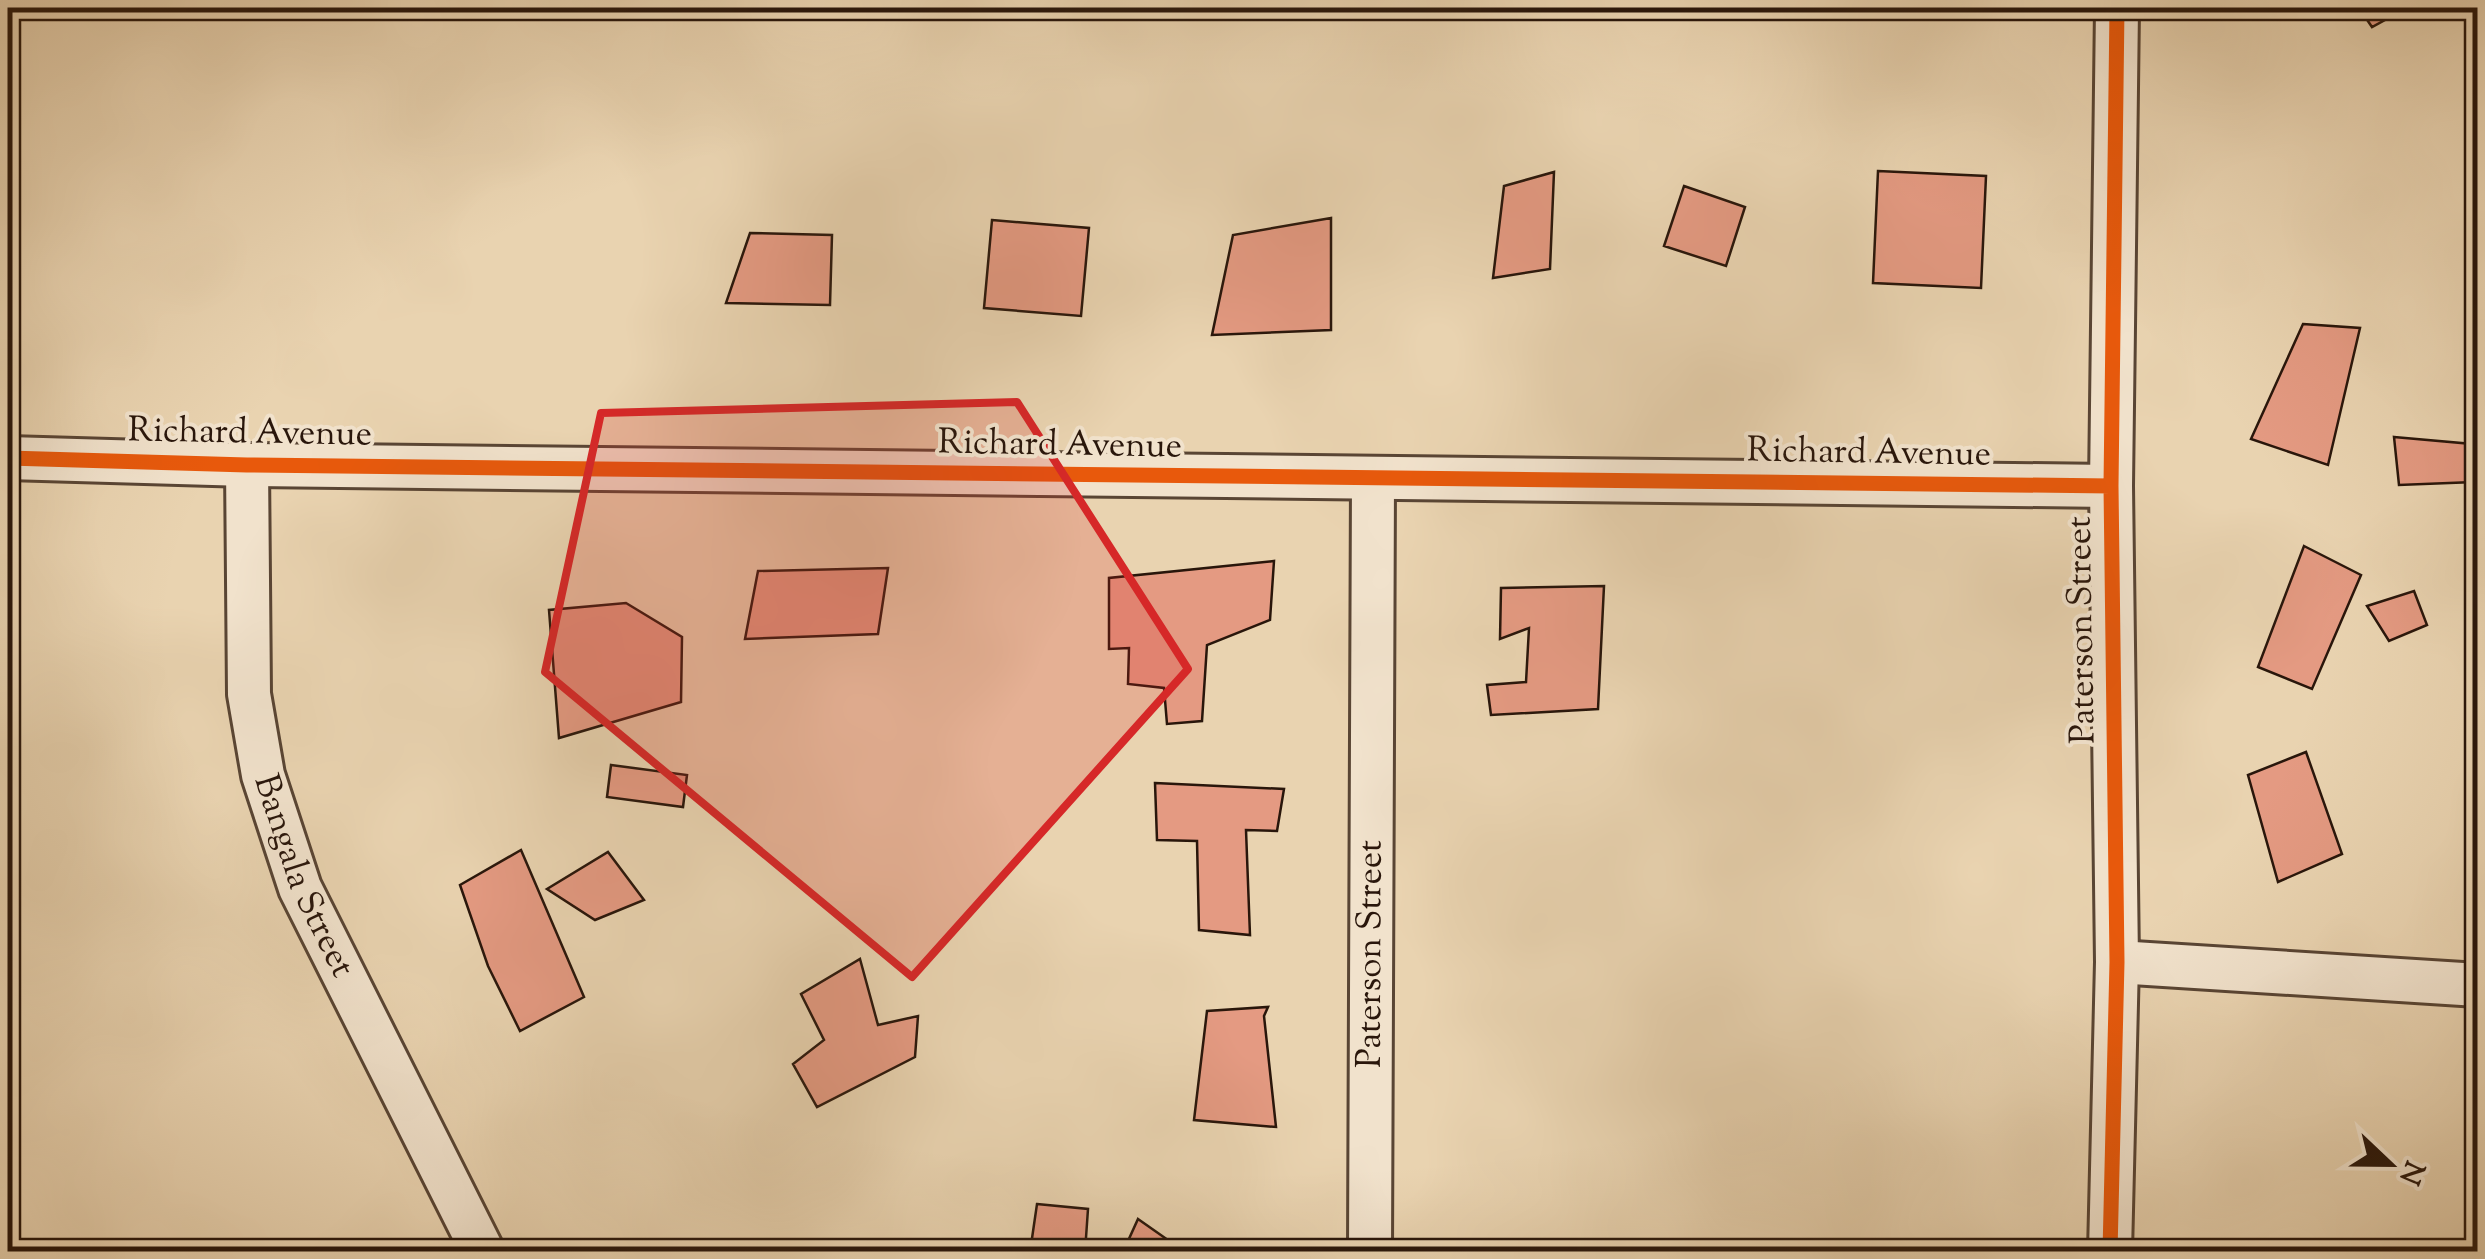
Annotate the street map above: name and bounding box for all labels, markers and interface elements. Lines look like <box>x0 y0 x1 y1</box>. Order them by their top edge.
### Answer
street label: Richard Avenue <box>128 406 372 462</box>
street label: Richard Avenue <box>938 418 1182 474</box>
street label: Richard Avenue <box>1747 426 1991 482</box>
street label: Paterson Street <box>2056 516 2110 744</box>
street label: Bangala Street <box>239 768 367 987</box>
street label: Paterson Street <box>1345 840 1397 1068</box>
north arrow <box>2340 1114 2440 1214</box>
text: N <box>2388 1154 2433 1190</box>

